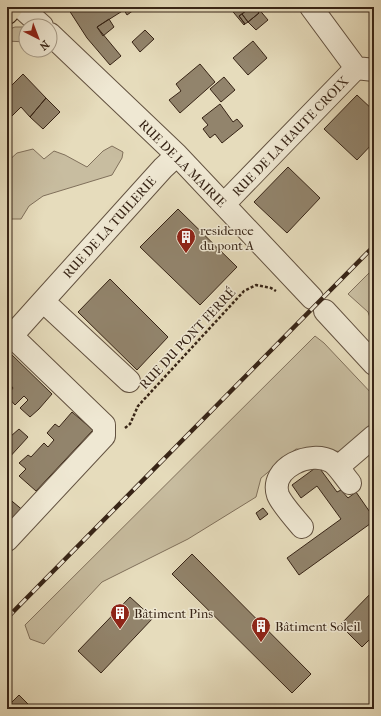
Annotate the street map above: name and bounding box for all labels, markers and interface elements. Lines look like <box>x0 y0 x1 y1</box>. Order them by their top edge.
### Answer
north arrow <box>18 18 58 58</box>
text: N <box>36 37 52 53</box>
street label: RUE DE LA HAUTE CROIX <box>229 73 352 199</box>
street label: RUE DE LA MAIRIE <box>136 117 229 210</box>
street label: RUE DE LA TUILERIE <box>60 173 159 281</box>
place label: residence du pont A <box>200 223 255 253</box>
building icon: residence du pont A <box>175 226 197 254</box>
street label: RUE DU PONT FERRÉ <box>136 284 238 392</box>
building icon: Bâtiment Pins <box>109 602 131 630</box>
place label: Bâtiment Pins <box>134 606 213 621</box>
building icon: Bâtiment Soleil <box>250 615 272 643</box>
place label: Bâtiment Soleil <box>275 619 361 634</box>

